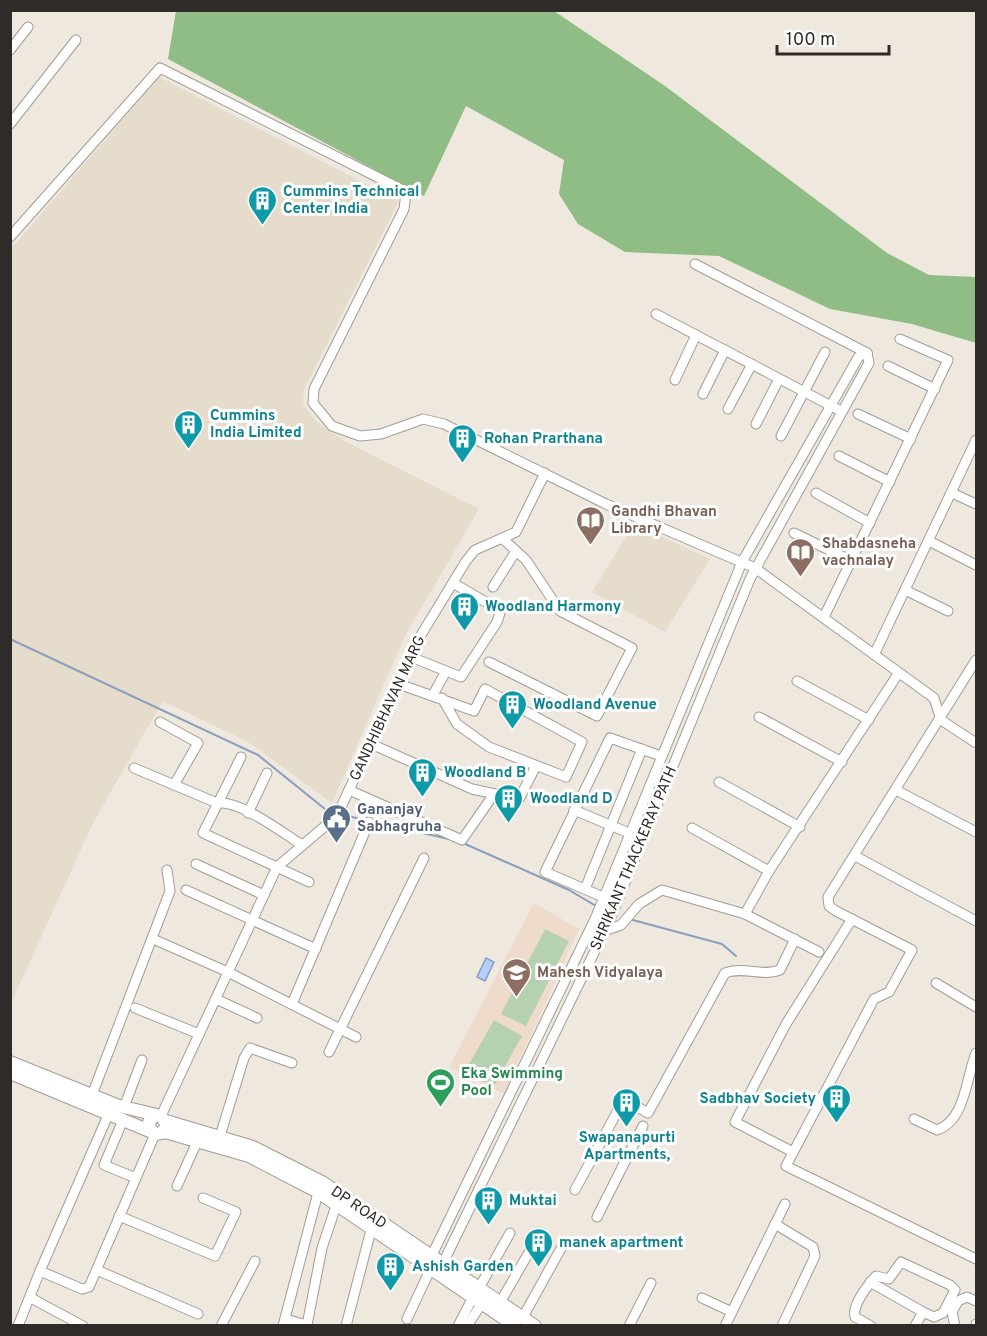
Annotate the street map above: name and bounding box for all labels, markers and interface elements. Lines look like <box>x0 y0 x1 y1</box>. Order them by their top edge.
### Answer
scale bar <box>777 18 890 56</box>
text: 100 m <box>786 29 835 52</box>
place label: Cummins Technical Center India <box>283 183 419 219</box>
building icon: Cummins Technical Center India <box>246 184 278 226</box>
place label: Cummins India Limited <box>210 407 302 443</box>
building icon: Cummins India Limited <box>173 408 205 450</box>
building icon: Rohan Prarthana <box>447 422 479 464</box>
place label: Rohan Prarthana <box>484 430 603 449</box>
place label: Gandhi Bhavan Library <box>611 503 717 539</box>
library icon: Gandhi Bhavan Library <box>574 504 606 546</box>
place label: Shabdasneha vachnalay <box>822 535 916 571</box>
library icon: Shabdasneha vachnalay <box>785 536 817 578</box>
building icon: Woodland Harmony <box>448 590 480 632</box>
place label: Woodland Harmony <box>485 598 622 617</box>
street label: GANDHIBHAVAN MARG <box>346 633 430 784</box>
building icon: Woodland Avenue <box>496 688 528 730</box>
place label: Woodland Avenue <box>533 696 657 715</box>
building icon: Woodland B <box>407 756 439 798</box>
place label: Woodland B <box>444 764 526 783</box>
street label: SHRIKANT THACKERAY PATH <box>587 764 682 954</box>
building icon: Woodland D <box>493 782 525 824</box>
place label: Woodland D <box>530 790 613 809</box>
place label: Gananjay Sabhagruha <box>357 801 442 837</box>
public building icon: Gananjay Sabhagruha <box>320 802 352 844</box>
school or university icon: Mahesh Vidyalaya <box>500 956 532 998</box>
place label: Mahesh Vidyalaya <box>537 964 663 983</box>
place label: Eka Swimming Pool <box>461 1065 563 1101</box>
sports icon: Eka Swimming Pool <box>424 1066 456 1108</box>
building icon: Sadbhav Society <box>821 1082 853 1124</box>
building icon: Swapanapurti Apartments, <box>611 1086 643 1128</box>
place label: Sadbhav Society <box>700 1090 816 1109</box>
place label: Swapanapurti Apartments, <box>579 1129 675 1165</box>
street label: DP ROAD <box>327 1183 390 1234</box>
building icon: Muktai <box>472 1184 504 1226</box>
place label: Muktai <box>509 1192 557 1211</box>
building icon: manek apartment <box>522 1226 554 1268</box>
place label: manek apartment <box>559 1234 684 1253</box>
building icon: Ashish Garden <box>375 1250 407 1292</box>
place label: Ashish Garden <box>412 1258 514 1277</box>

